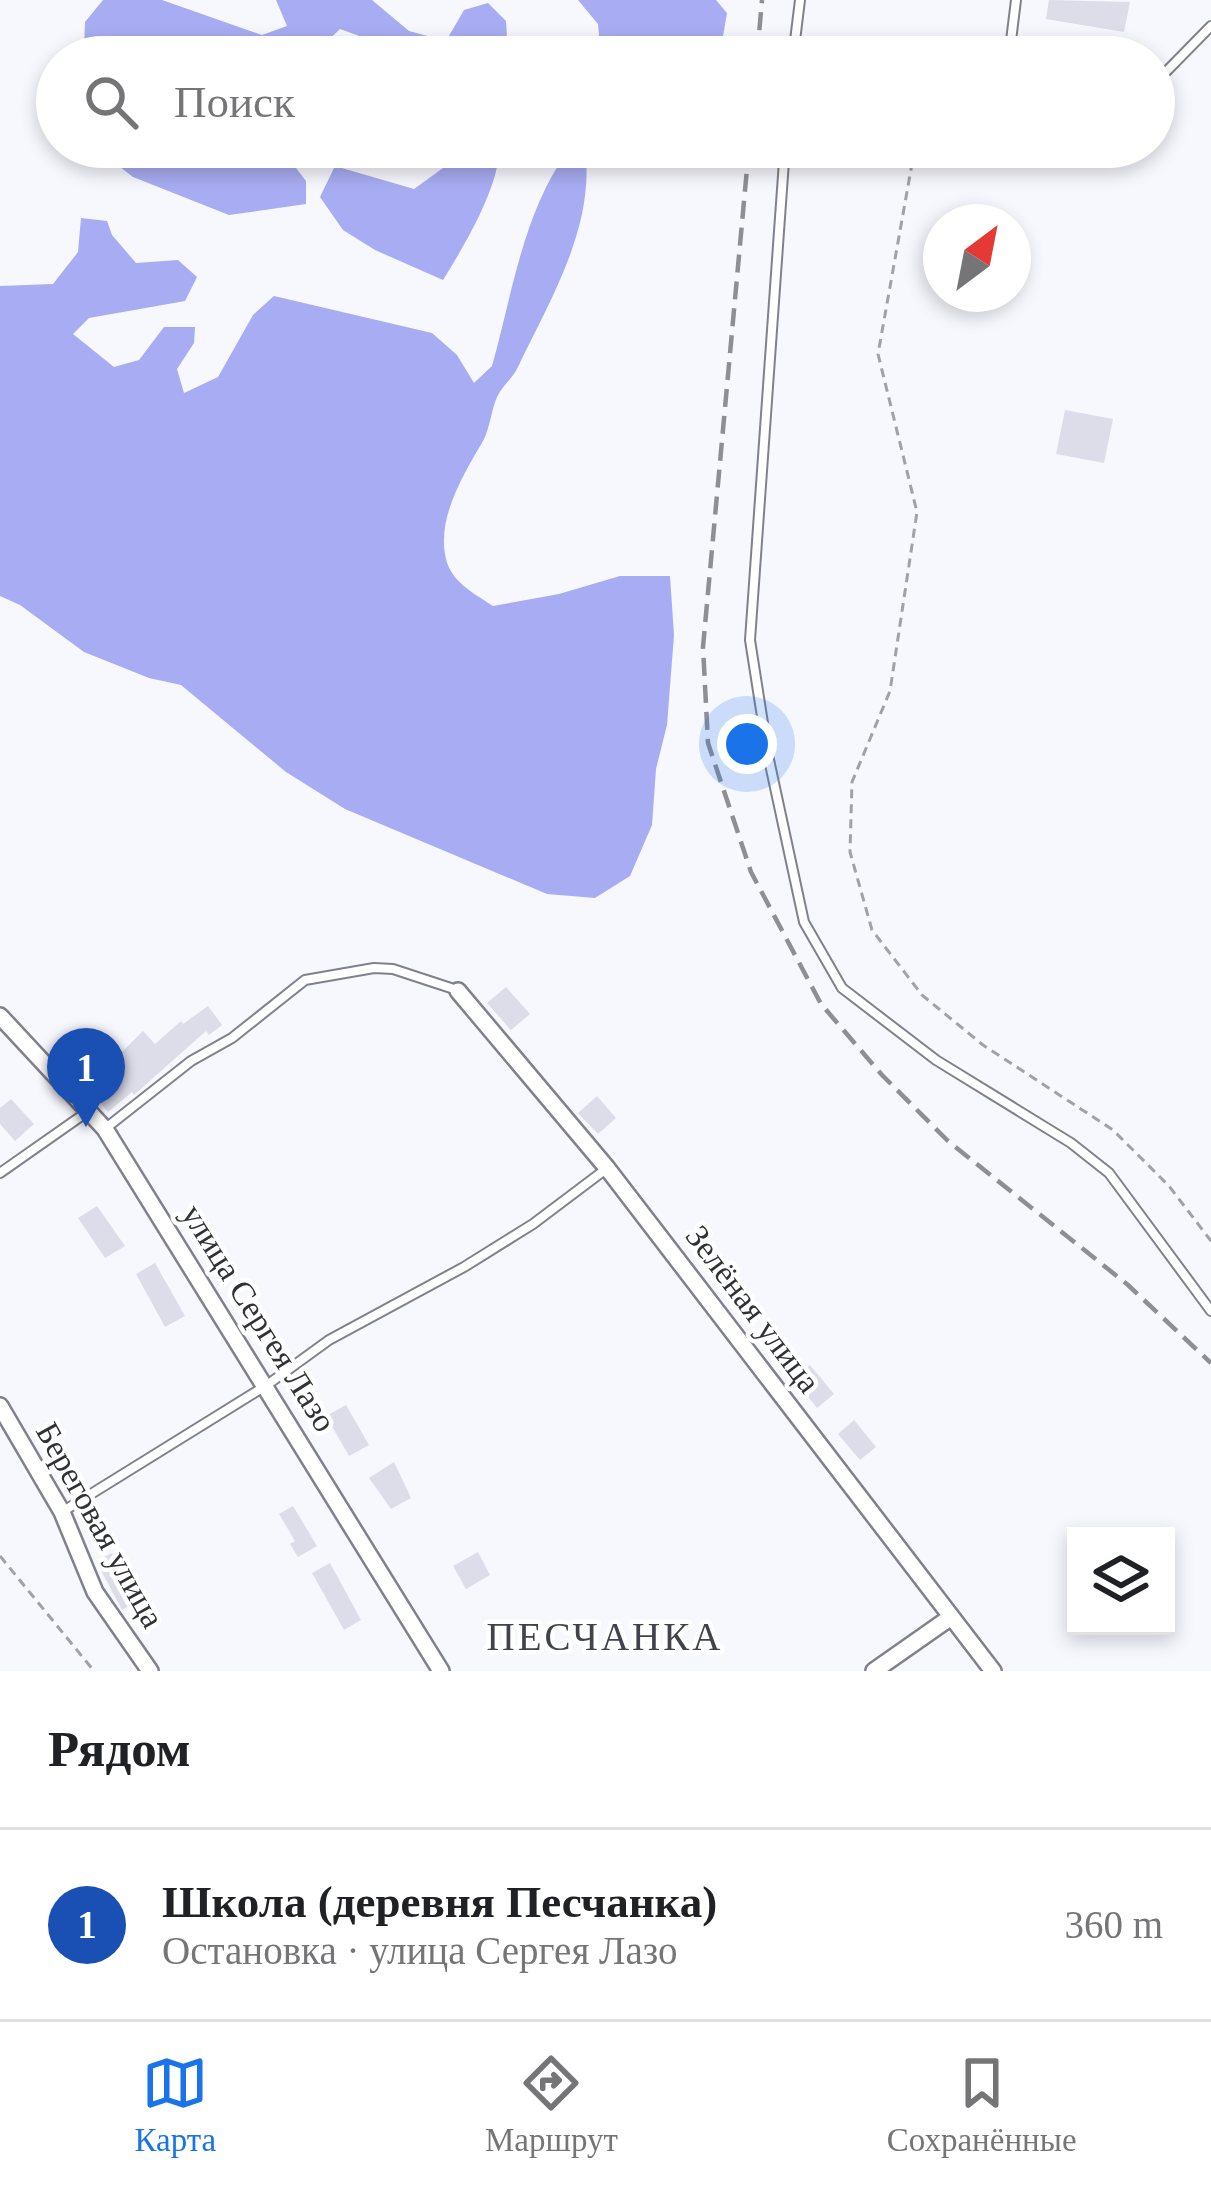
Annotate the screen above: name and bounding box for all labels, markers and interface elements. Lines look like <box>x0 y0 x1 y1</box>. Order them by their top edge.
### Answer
search box <box>36 36 1175 168</box>
icon: search <box>78 69 144 135</box>
text: Поиск <box>174 77 295 127</box>
north arrow <box>923 204 1031 312</box>
your location <box>717 714 777 774</box>
pin: 1 <box>47 1028 125 1127</box>
street label: улица Сергея Лазо <box>175 1198 343 1438</box>
street label: Зелёная улица <box>679 1218 828 1400</box>
street label: Береговая улица <box>29 1416 171 1634</box>
map controls <box>1067 1527 1175 1635</box>
button: layers <box>1067 1527 1175 1635</box>
district label: ПЕСЧАНКА <box>487 1615 723 1658</box>
text: Рядом <box>48 1721 191 1777</box>
text: Школа (деревня Песчанка) <box>162 1877 717 1927</box>
text: 1 <box>77 1903 97 1946</box>
text: 360 m <box>1064 1903 1163 1946</box>
text: Остановка · улица Сергея Лазо <box>162 1929 678 1972</box>
tab: Карта <box>134 2050 216 2159</box>
tab: Маршрут <box>485 2050 618 2159</box>
tab: Сохранённые <box>887 2050 1077 2159</box>

